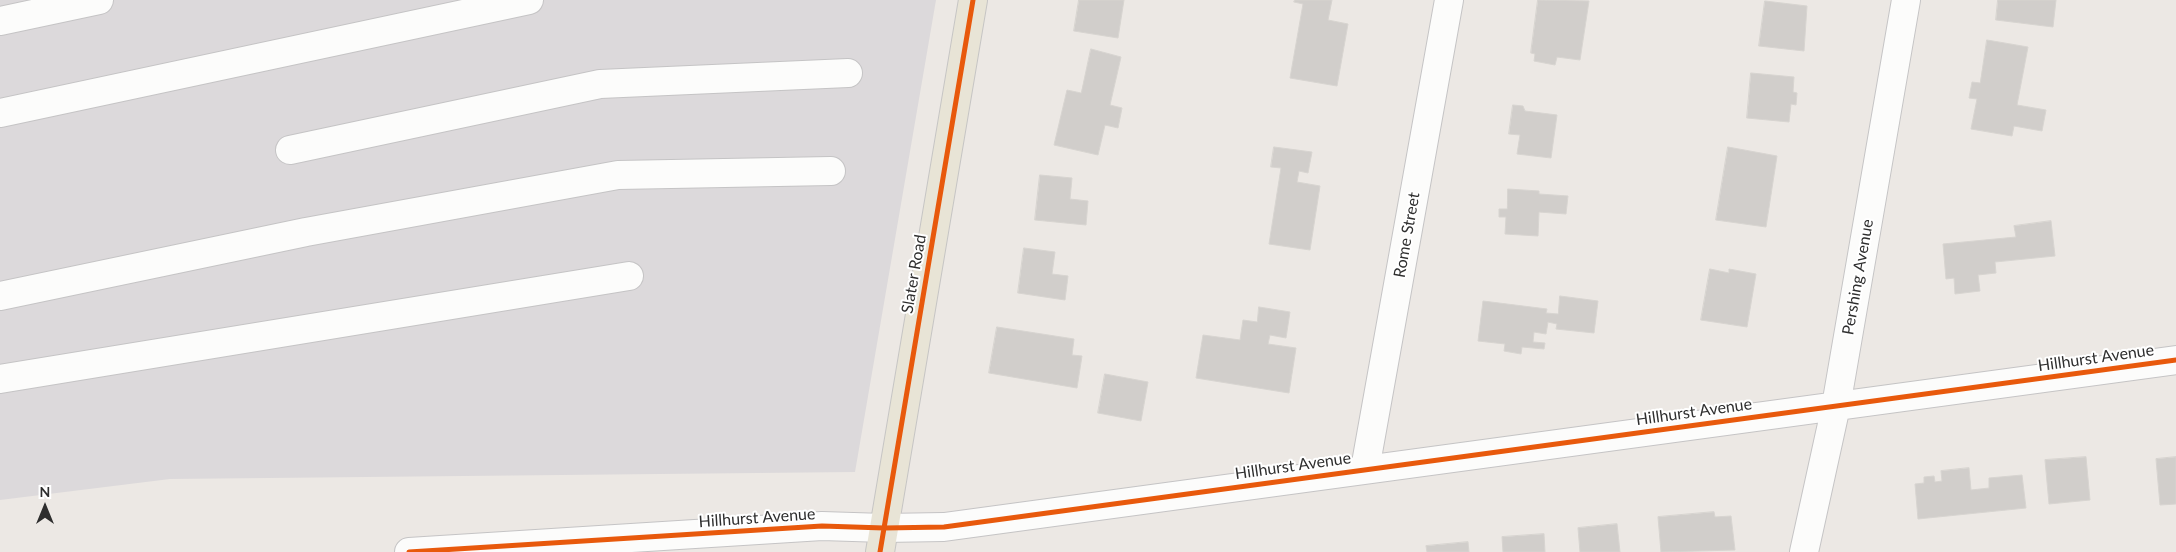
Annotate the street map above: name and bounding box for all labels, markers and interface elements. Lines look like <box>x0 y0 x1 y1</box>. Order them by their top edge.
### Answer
street label: Rome Street <box>1390 191 1424 279</box>
street label: Pershing Avenue <box>1838 218 1878 336</box>
street label: Slater Road <box>898 233 930 315</box>
street label: Hillhurst Avenue <box>2037 340 2155 376</box>
street label: Hillhurst Avenue <box>1635 394 1753 430</box>
street label: Hillhurst Avenue <box>1234 448 1352 484</box>
north arrow <box>20 482 70 532</box>
text: N <box>40 483 50 500</box>
street label: Hillhurst Avenue <box>698 504 816 532</box>

